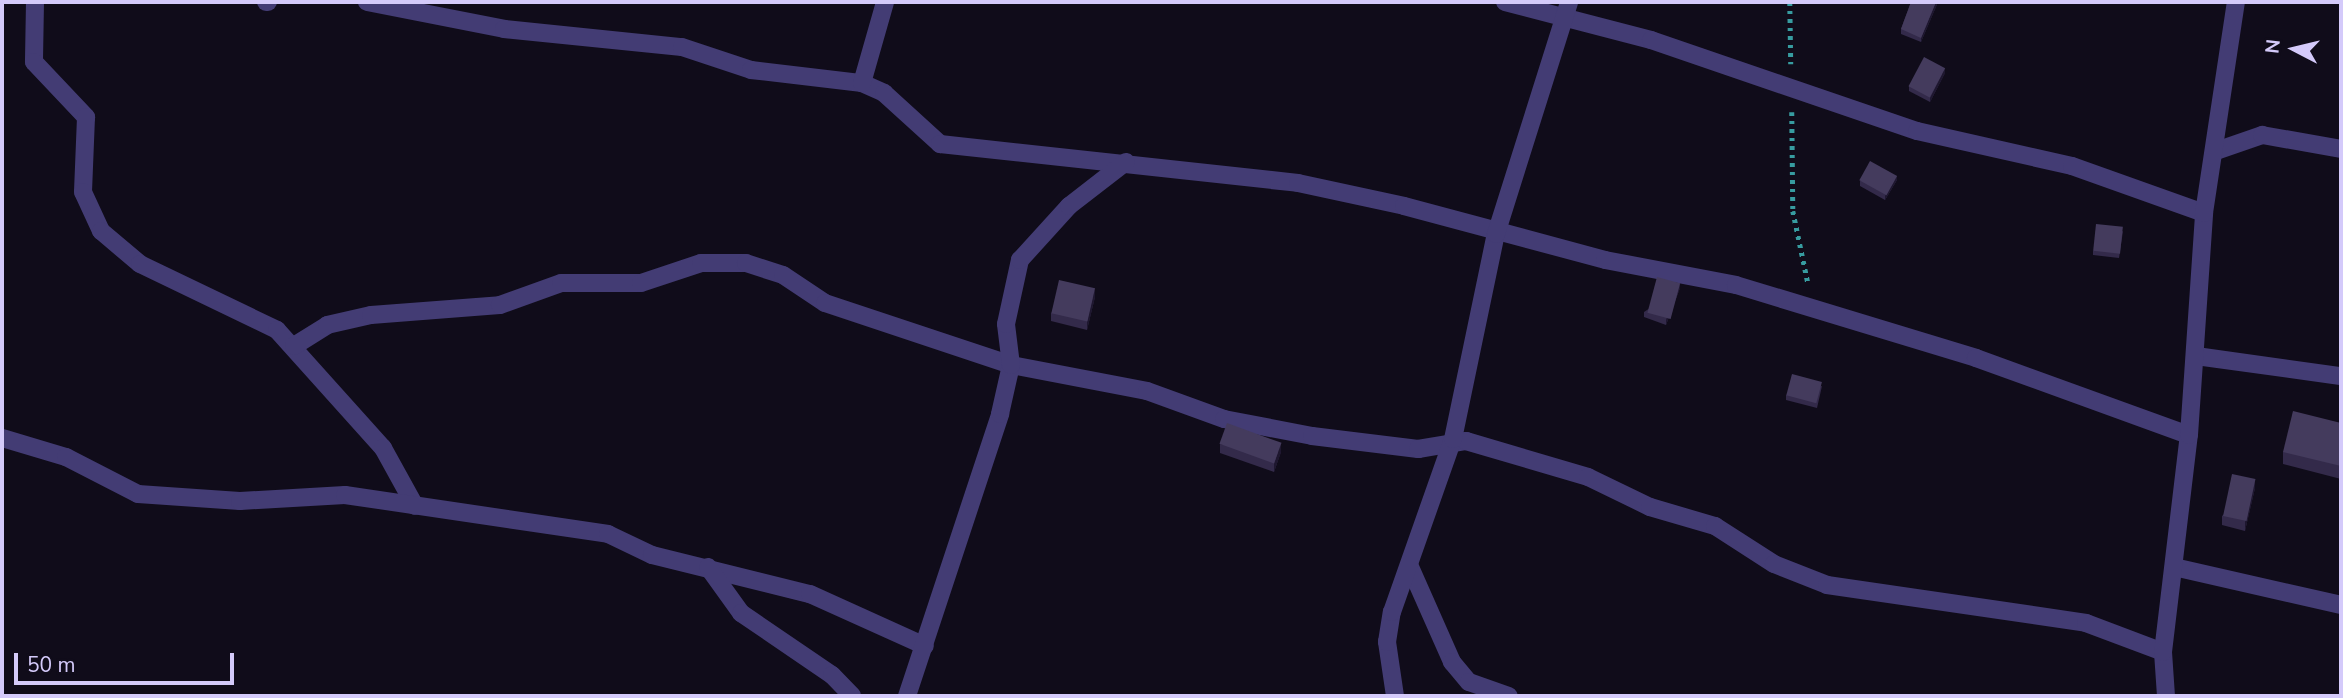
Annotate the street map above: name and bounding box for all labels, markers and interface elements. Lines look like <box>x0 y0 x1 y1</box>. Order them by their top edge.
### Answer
north arrow <box>2259 14 2329 84</box>
text: N <box>2259 38 2287 55</box>
scale bar <box>18 638 238 682</box>
text: 50 m <box>27 651 76 679</box>

